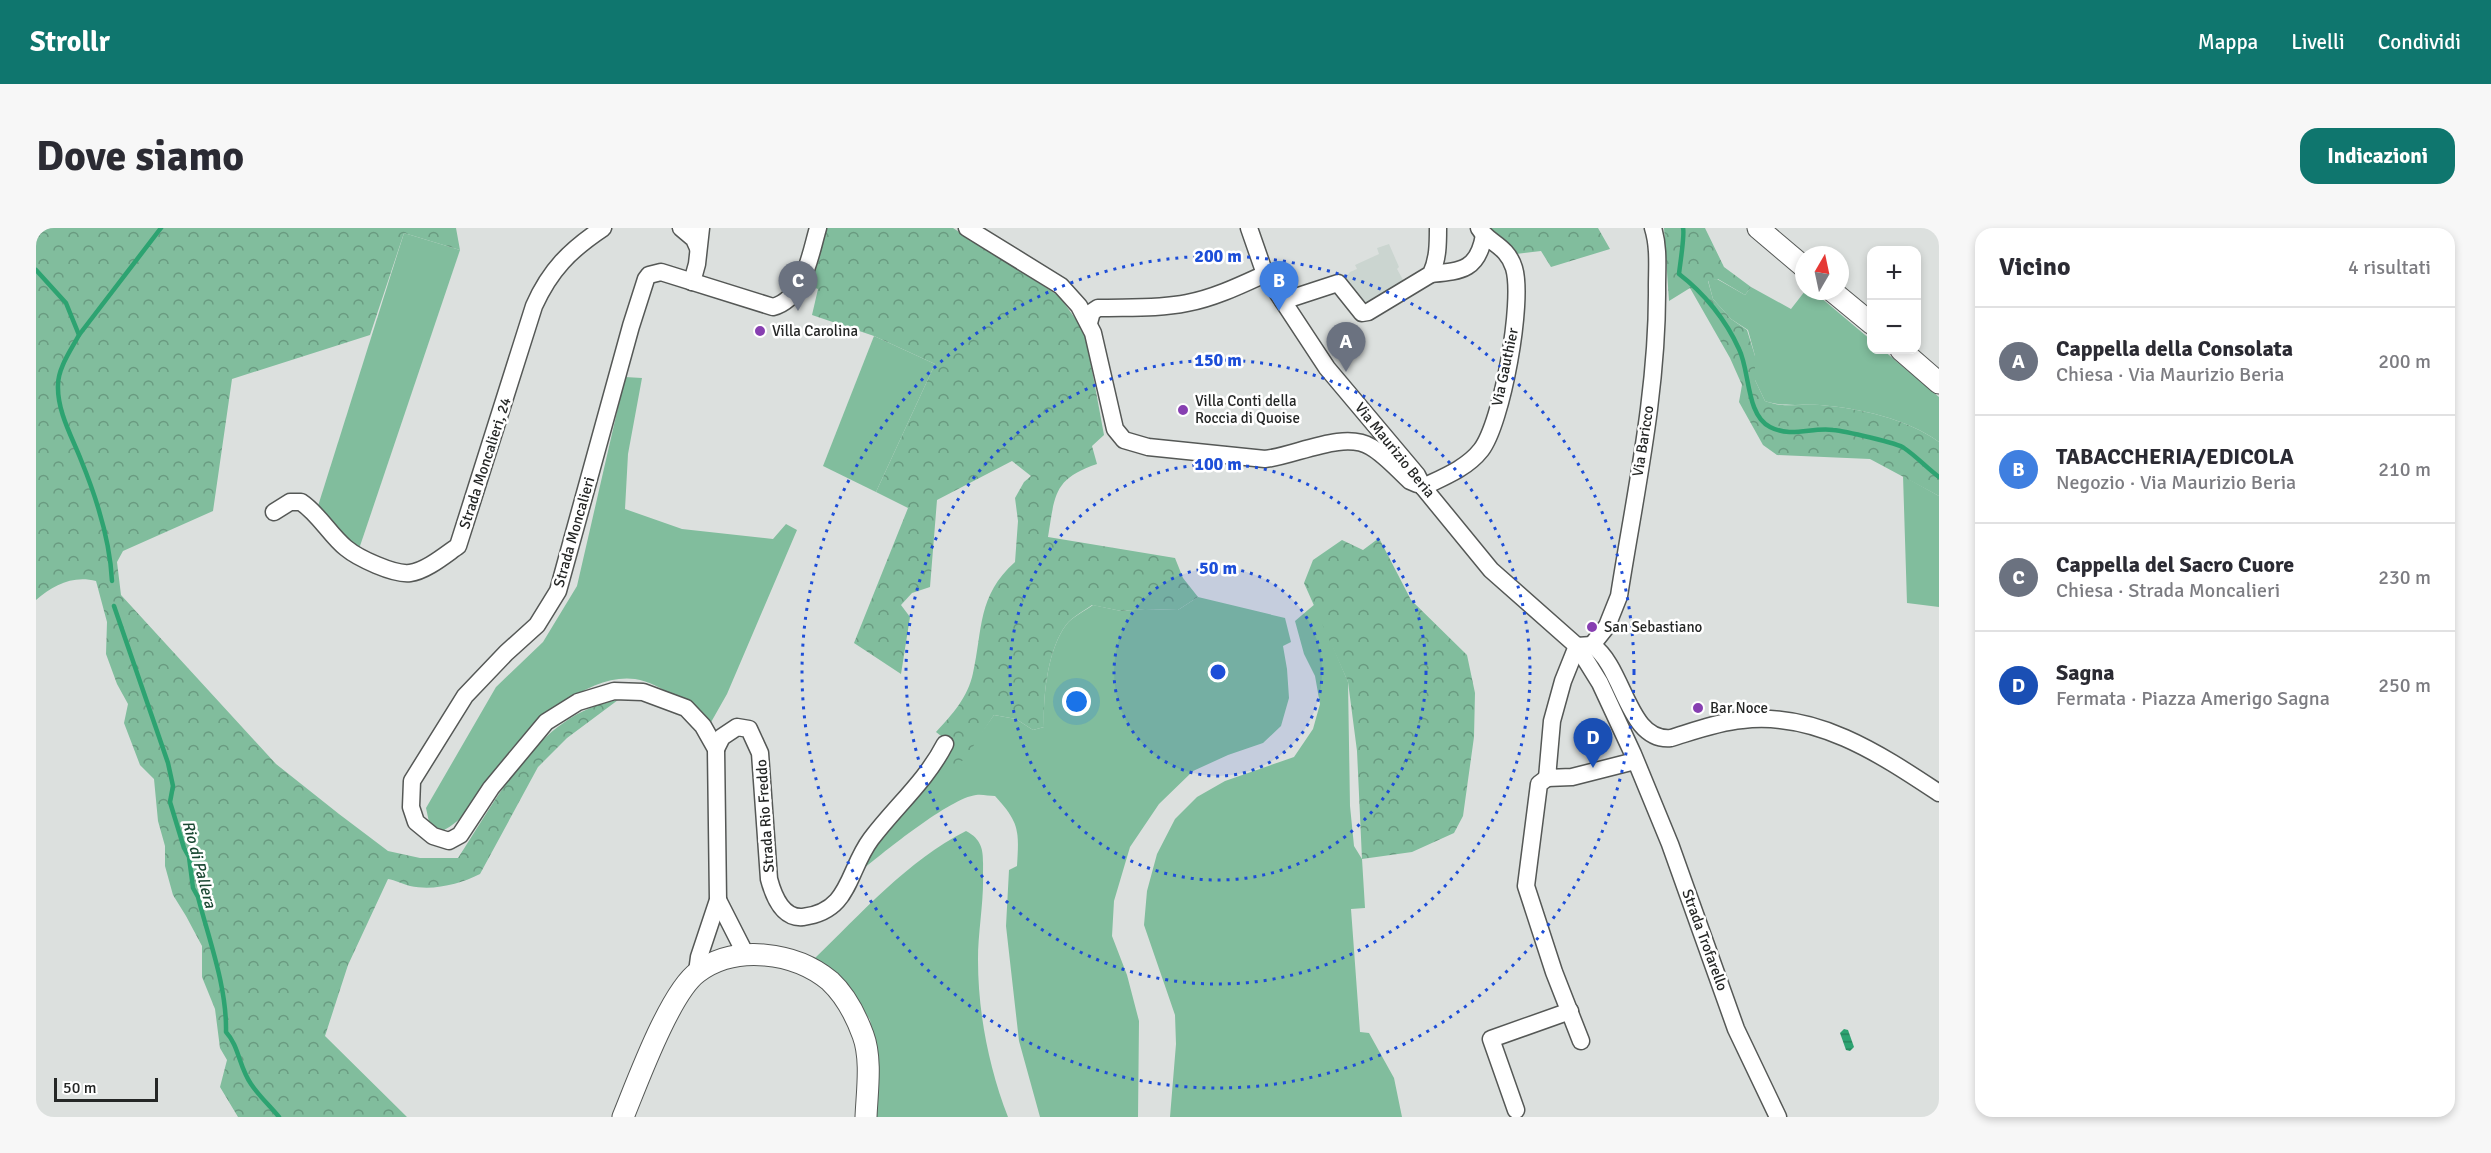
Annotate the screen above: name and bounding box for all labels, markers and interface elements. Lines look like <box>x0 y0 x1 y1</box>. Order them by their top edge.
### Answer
text: Strollr <box>30 25 110 59</box>
text: Mappa <box>2198 29 2258 55</box>
text: Livelli <box>2291 29 2345 55</box>
text: Condividi <box>2378 29 2461 55</box>
button: Indicazioni <box>2300 128 2455 184</box>
text: Dove siamo <box>36 131 244 182</box>
text: 200 m <box>1194 245 1242 267</box>
north arrow <box>1795 246 1849 300</box>
map controls <box>1867 246 1921 354</box>
button: + <box>1867 246 1921 300</box>
text: Vicino <box>1999 251 2071 283</box>
text: 4 risultati <box>2348 255 2431 280</box>
pin: C <box>778 262 818 311</box>
pin: B <box>1260 262 1298 311</box>
button: − <box>1867 300 1921 354</box>
place label: Villa Carolina <box>772 322 858 340</box>
pin: A <box>1326 322 1366 372</box>
marker: Villa Carolina <box>753 324 767 338</box>
street label: Via Gauthier <box>1488 326 1522 408</box>
text: Cappella della Consolata <box>2056 335 2293 362</box>
text: 150 m <box>1194 349 1242 371</box>
text: A <box>2012 349 2025 374</box>
text: 200 m <box>2378 349 2431 374</box>
text: Chiesa · Via Maurizio Beria <box>2056 362 2285 387</box>
place label: Villa Conti della Roccia di Quoise <box>1195 392 1300 427</box>
street label: Strada Moncalieri, 24 <box>455 395 515 531</box>
street label: Via Maurizio Beria <box>1351 399 1439 501</box>
marker: Villa Conti della Roccia di Quoise <box>1176 403 1190 417</box>
street label: Via Baricco <box>1628 404 1658 478</box>
text: TABACCHERIA/EDICOLA <box>2056 443 2294 470</box>
text: 100 m <box>1194 453 1242 475</box>
text: B <box>2012 457 2025 482</box>
text: 210 m <box>2378 457 2431 482</box>
text: Negozio · Via Maurizio Beria <box>2056 470 2296 495</box>
street label: Strada Moncalieri <box>550 475 598 589</box>
text: Cappella del Sacro Cuore <box>2056 551 2294 578</box>
text: 50 m <box>1199 557 1237 579</box>
text: C <box>2012 565 2025 590</box>
text: 230 m <box>2378 565 2431 590</box>
text: Chiesa · Strada Moncalieri <box>2056 578 2280 603</box>
place label: San Sebastiano <box>1604 618 1703 636</box>
marker: San Sebastiano <box>1585 620 1599 634</box>
text: Sagna <box>2056 659 2115 686</box>
centre of rings <box>1208 662 1228 682</box>
text: D <box>2012 673 2025 698</box>
text: 250 m <box>2378 673 2431 698</box>
text: Fermata · Piazza Amerigo Sagna <box>2056 686 2330 711</box>
your location <box>1062 687 1091 716</box>
place label: Bar Noce <box>1710 699 1768 717</box>
marker: Bar Noce <box>1691 701 1705 715</box>
pin: D <box>1574 718 1612 768</box>
street label: Strada Rio Freddo <box>752 759 778 873</box>
water label: Rio di Pallera <box>178 818 221 911</box>
street label: Strada Trofarello <box>1678 887 1732 993</box>
scale bar <box>54 1075 158 1102</box>
text: 50 m <box>63 1078 97 1098</box>

